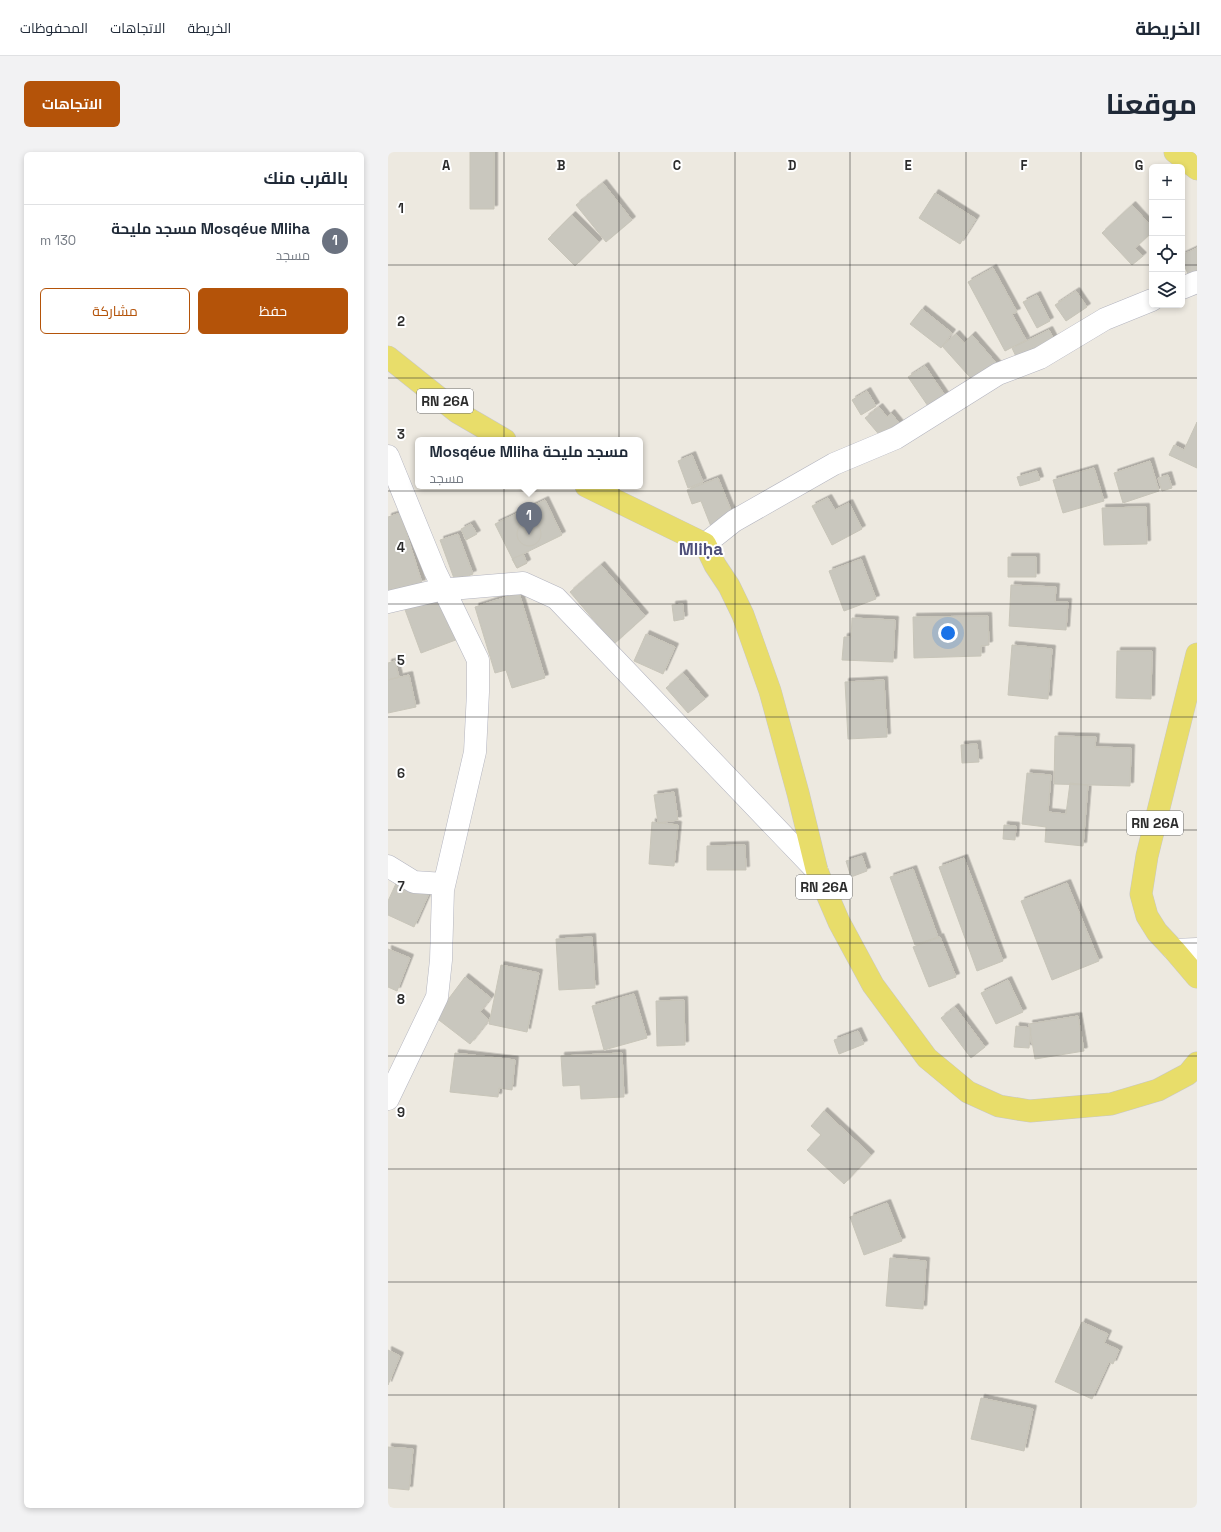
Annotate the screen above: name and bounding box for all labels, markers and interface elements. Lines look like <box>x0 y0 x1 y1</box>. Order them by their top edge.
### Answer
text: الخريطة <box>1135 16 1201 41</box>
text: المحفوظات <box>20 19 88 37</box>
text: الاتجاهات <box>110 19 166 37</box>
text: الخريطة <box>188 19 231 37</box>
button: الاتجاهات <box>24 81 120 127</box>
text: موقعنا <box>1106 86 1197 122</box>
text: A <box>442 157 451 174</box>
text: B <box>557 157 566 174</box>
text: C <box>673 157 681 174</box>
text: D <box>788 157 797 174</box>
text: E <box>904 157 912 174</box>
text: F <box>1021 157 1028 174</box>
text: G <box>1135 157 1143 174</box>
map controls <box>1149 164 1185 308</box>
button: + <box>1149 164 1185 200</box>
text: بالقرب منك <box>263 167 348 189</box>
text: 1 <box>398 200 404 217</box>
button: − <box>1149 200 1185 236</box>
text: Mosqéue Mliha مسجد مليحة <box>111 219 310 238</box>
text: 130 m <box>40 232 76 249</box>
text: 1 <box>332 232 338 249</box>
button: locate <box>1149 236 1185 272</box>
text: مسجد <box>276 247 310 264</box>
button: layers <box>1149 272 1185 308</box>
button: مشاركة <box>40 288 190 334</box>
button: حفظ <box>198 288 348 334</box>
text: 2 <box>397 313 405 330</box>
road number: RN 26A <box>417 389 473 413</box>
text: 3 <box>397 426 405 443</box>
popup <box>415 437 643 489</box>
text: Mosqéue Mliha مسجد مليحة <box>430 442 628 461</box>
text: مسجد <box>430 470 464 487</box>
pin: 1 <box>516 502 542 535</box>
district label: Mliḥa <box>679 538 723 560</box>
text: 4 <box>397 539 405 556</box>
your location <box>938 623 958 643</box>
text: 5 <box>397 652 405 669</box>
text: 6 <box>397 765 405 782</box>
road number: RN 26A <box>1127 811 1183 835</box>
road number: RN 26A <box>796 875 852 899</box>
text: 7 <box>397 878 405 895</box>
text: 8 <box>397 991 405 1008</box>
text: 9 <box>397 1104 405 1121</box>

